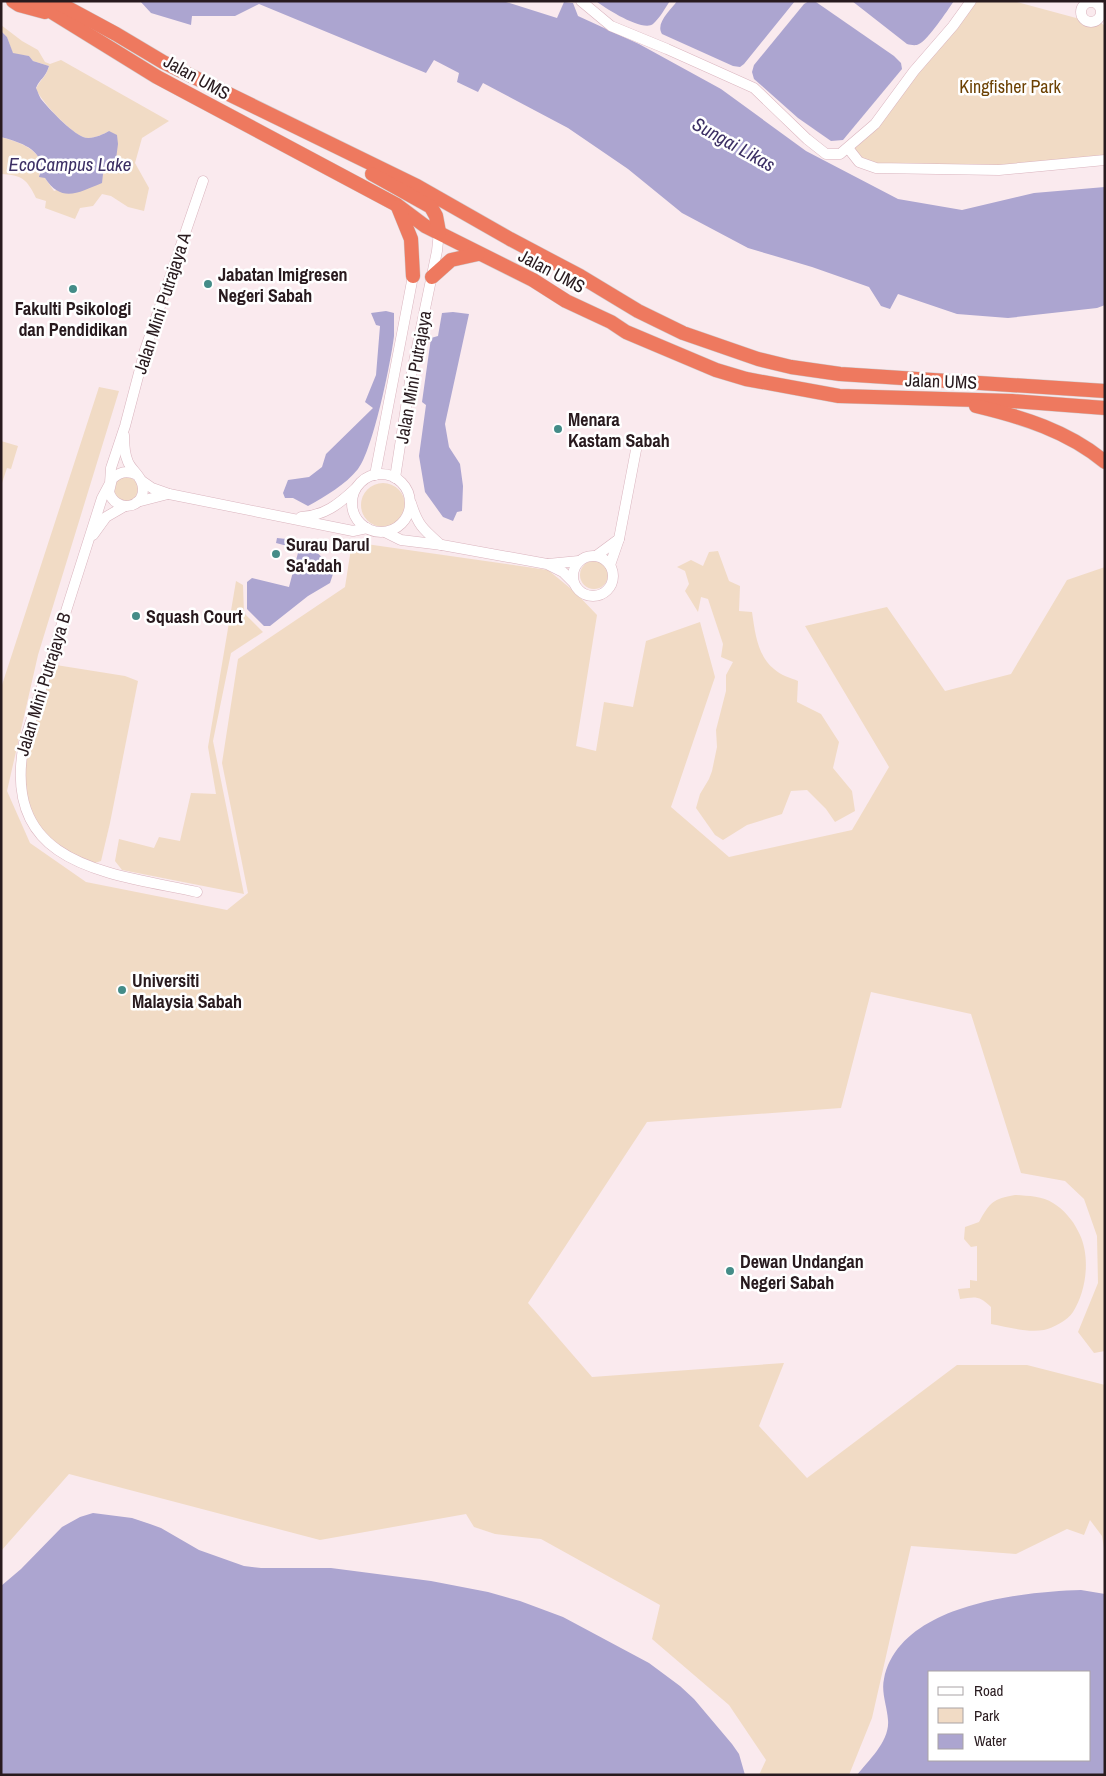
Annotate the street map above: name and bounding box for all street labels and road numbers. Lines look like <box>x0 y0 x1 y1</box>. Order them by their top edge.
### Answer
street label: Jalan UMS <box>159 49 235 106</box>
street label: Jalan Mini Putrajaya A <box>127 229 197 377</box>
street label: Jalan UMS <box>514 243 590 299</box>
street label: Jalan Mini Putrajaya <box>389 309 437 445</box>
street label: Jalan UMS <box>904 367 978 395</box>
street label: Jalan Mini Putrajaya B <box>9 609 77 759</box>

